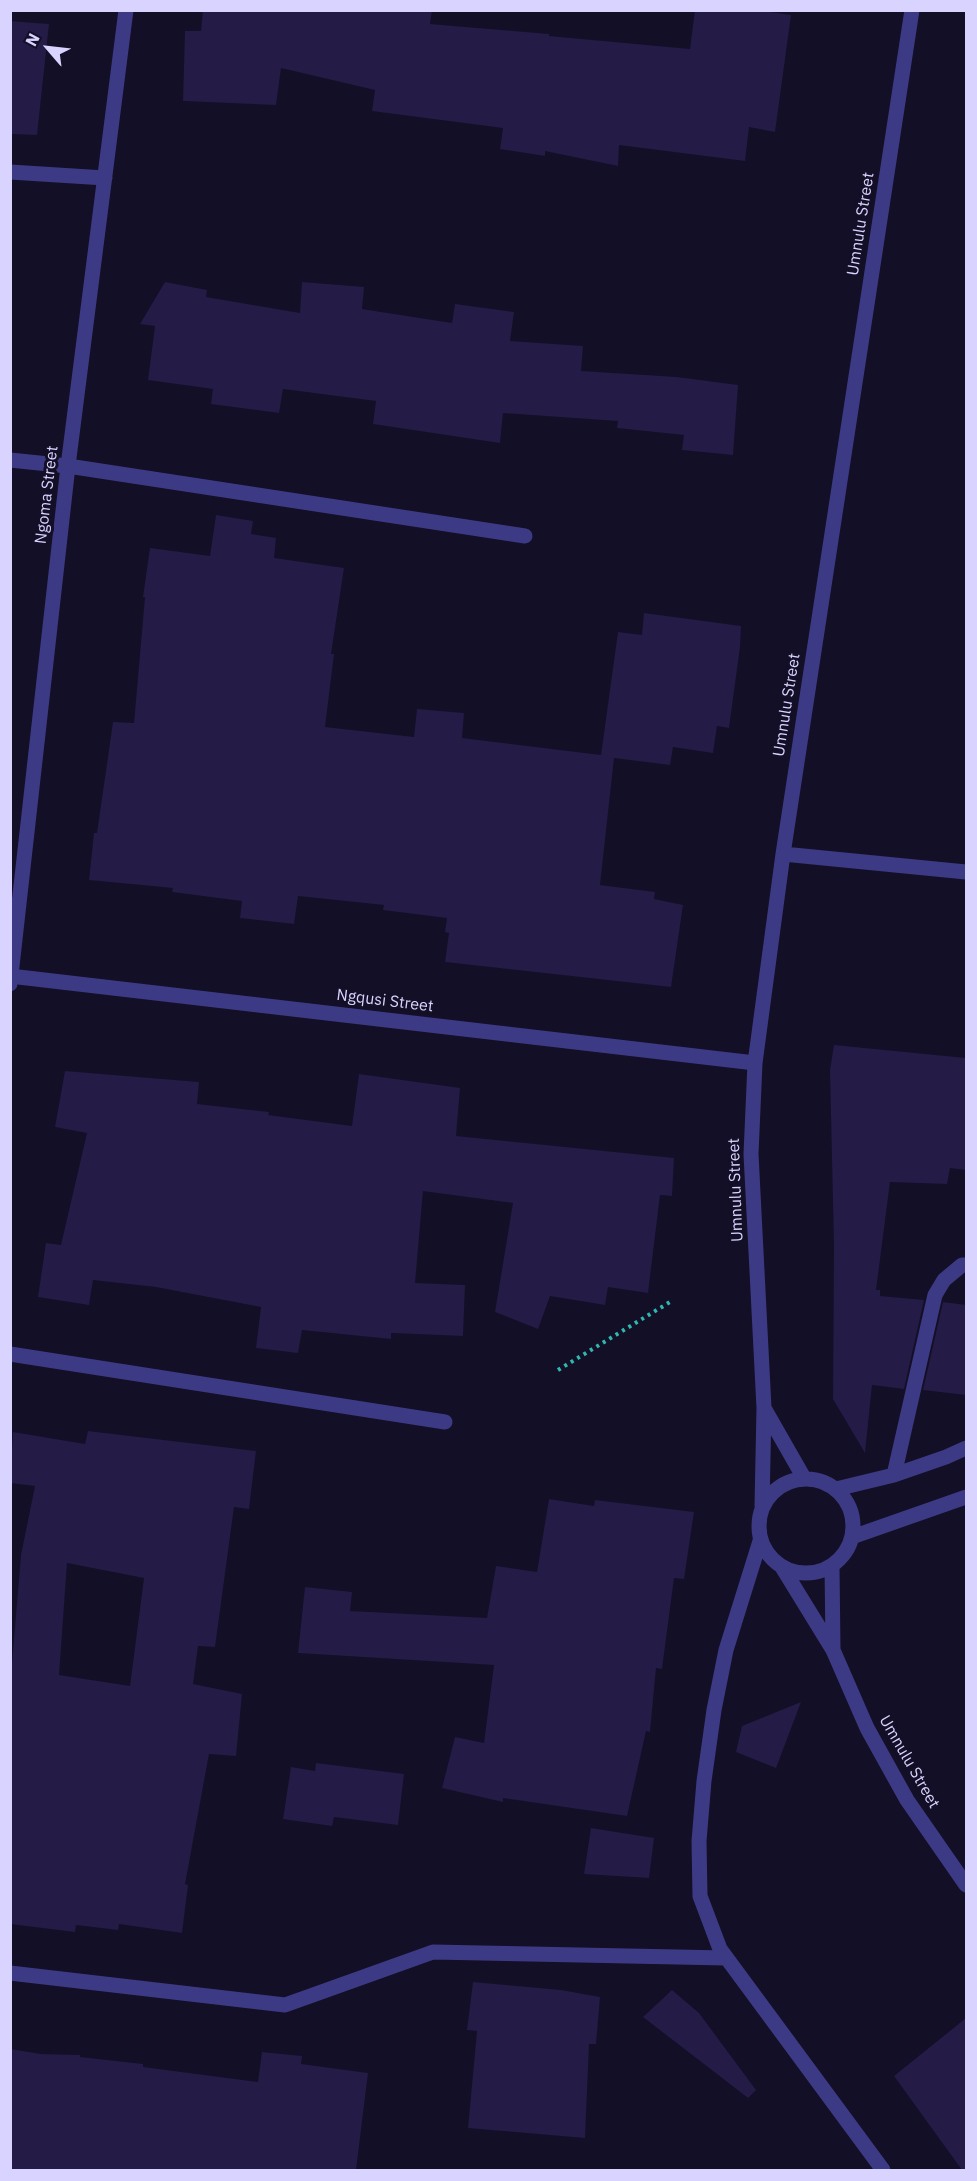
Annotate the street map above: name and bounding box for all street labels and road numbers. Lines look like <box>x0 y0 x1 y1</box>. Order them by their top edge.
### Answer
street label: Umnulu Street <box>843 171 879 277</box>
street label: Ngoma Street <box>31 445 63 545</box>
street label: Umnulu Street <box>769 652 805 758</box>
street label: Ngqusi Street <box>335 986 435 1016</box>
street label: Umnulu Street <box>725 1138 747 1242</box>
street label: Umnulu Street <box>875 1712 943 1812</box>

